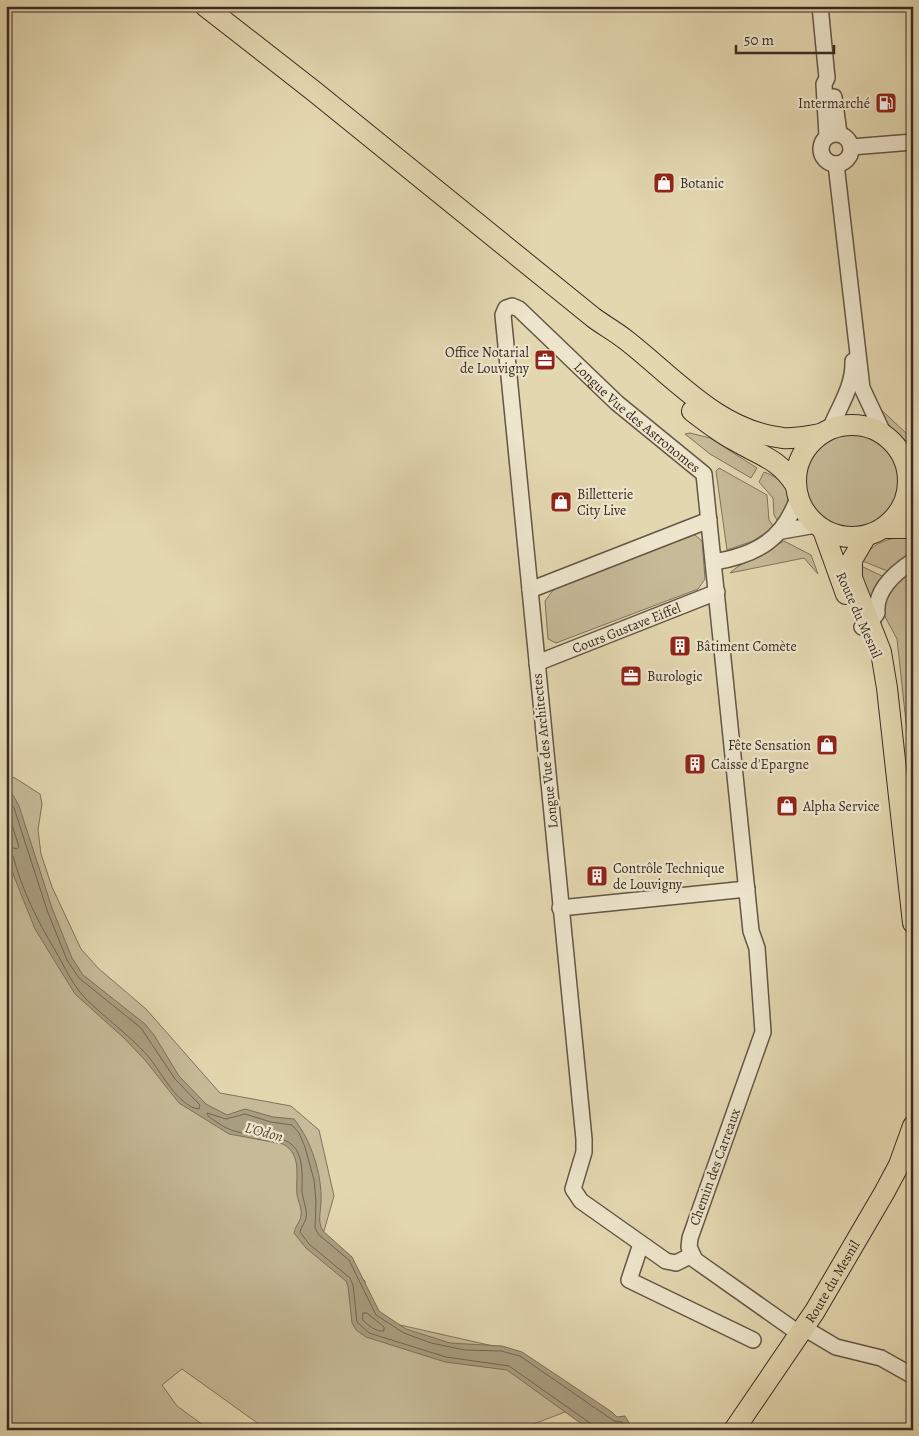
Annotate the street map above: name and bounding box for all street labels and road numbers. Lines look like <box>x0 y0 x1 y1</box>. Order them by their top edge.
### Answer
street label: Longue Vue des Astronomes <box>570 357 704 477</box>
street label: Route du Mesnil <box>831 569 887 662</box>
street label: Cours Gustave Eiffel <box>569 598 684 658</box>
street label: Longue Vue des Architectes <box>527 672 563 830</box>
street label: Chemin des Carreaux <box>685 1105 745 1228</box>
street label: Route du Mesnil <box>800 1236 864 1327</box>

